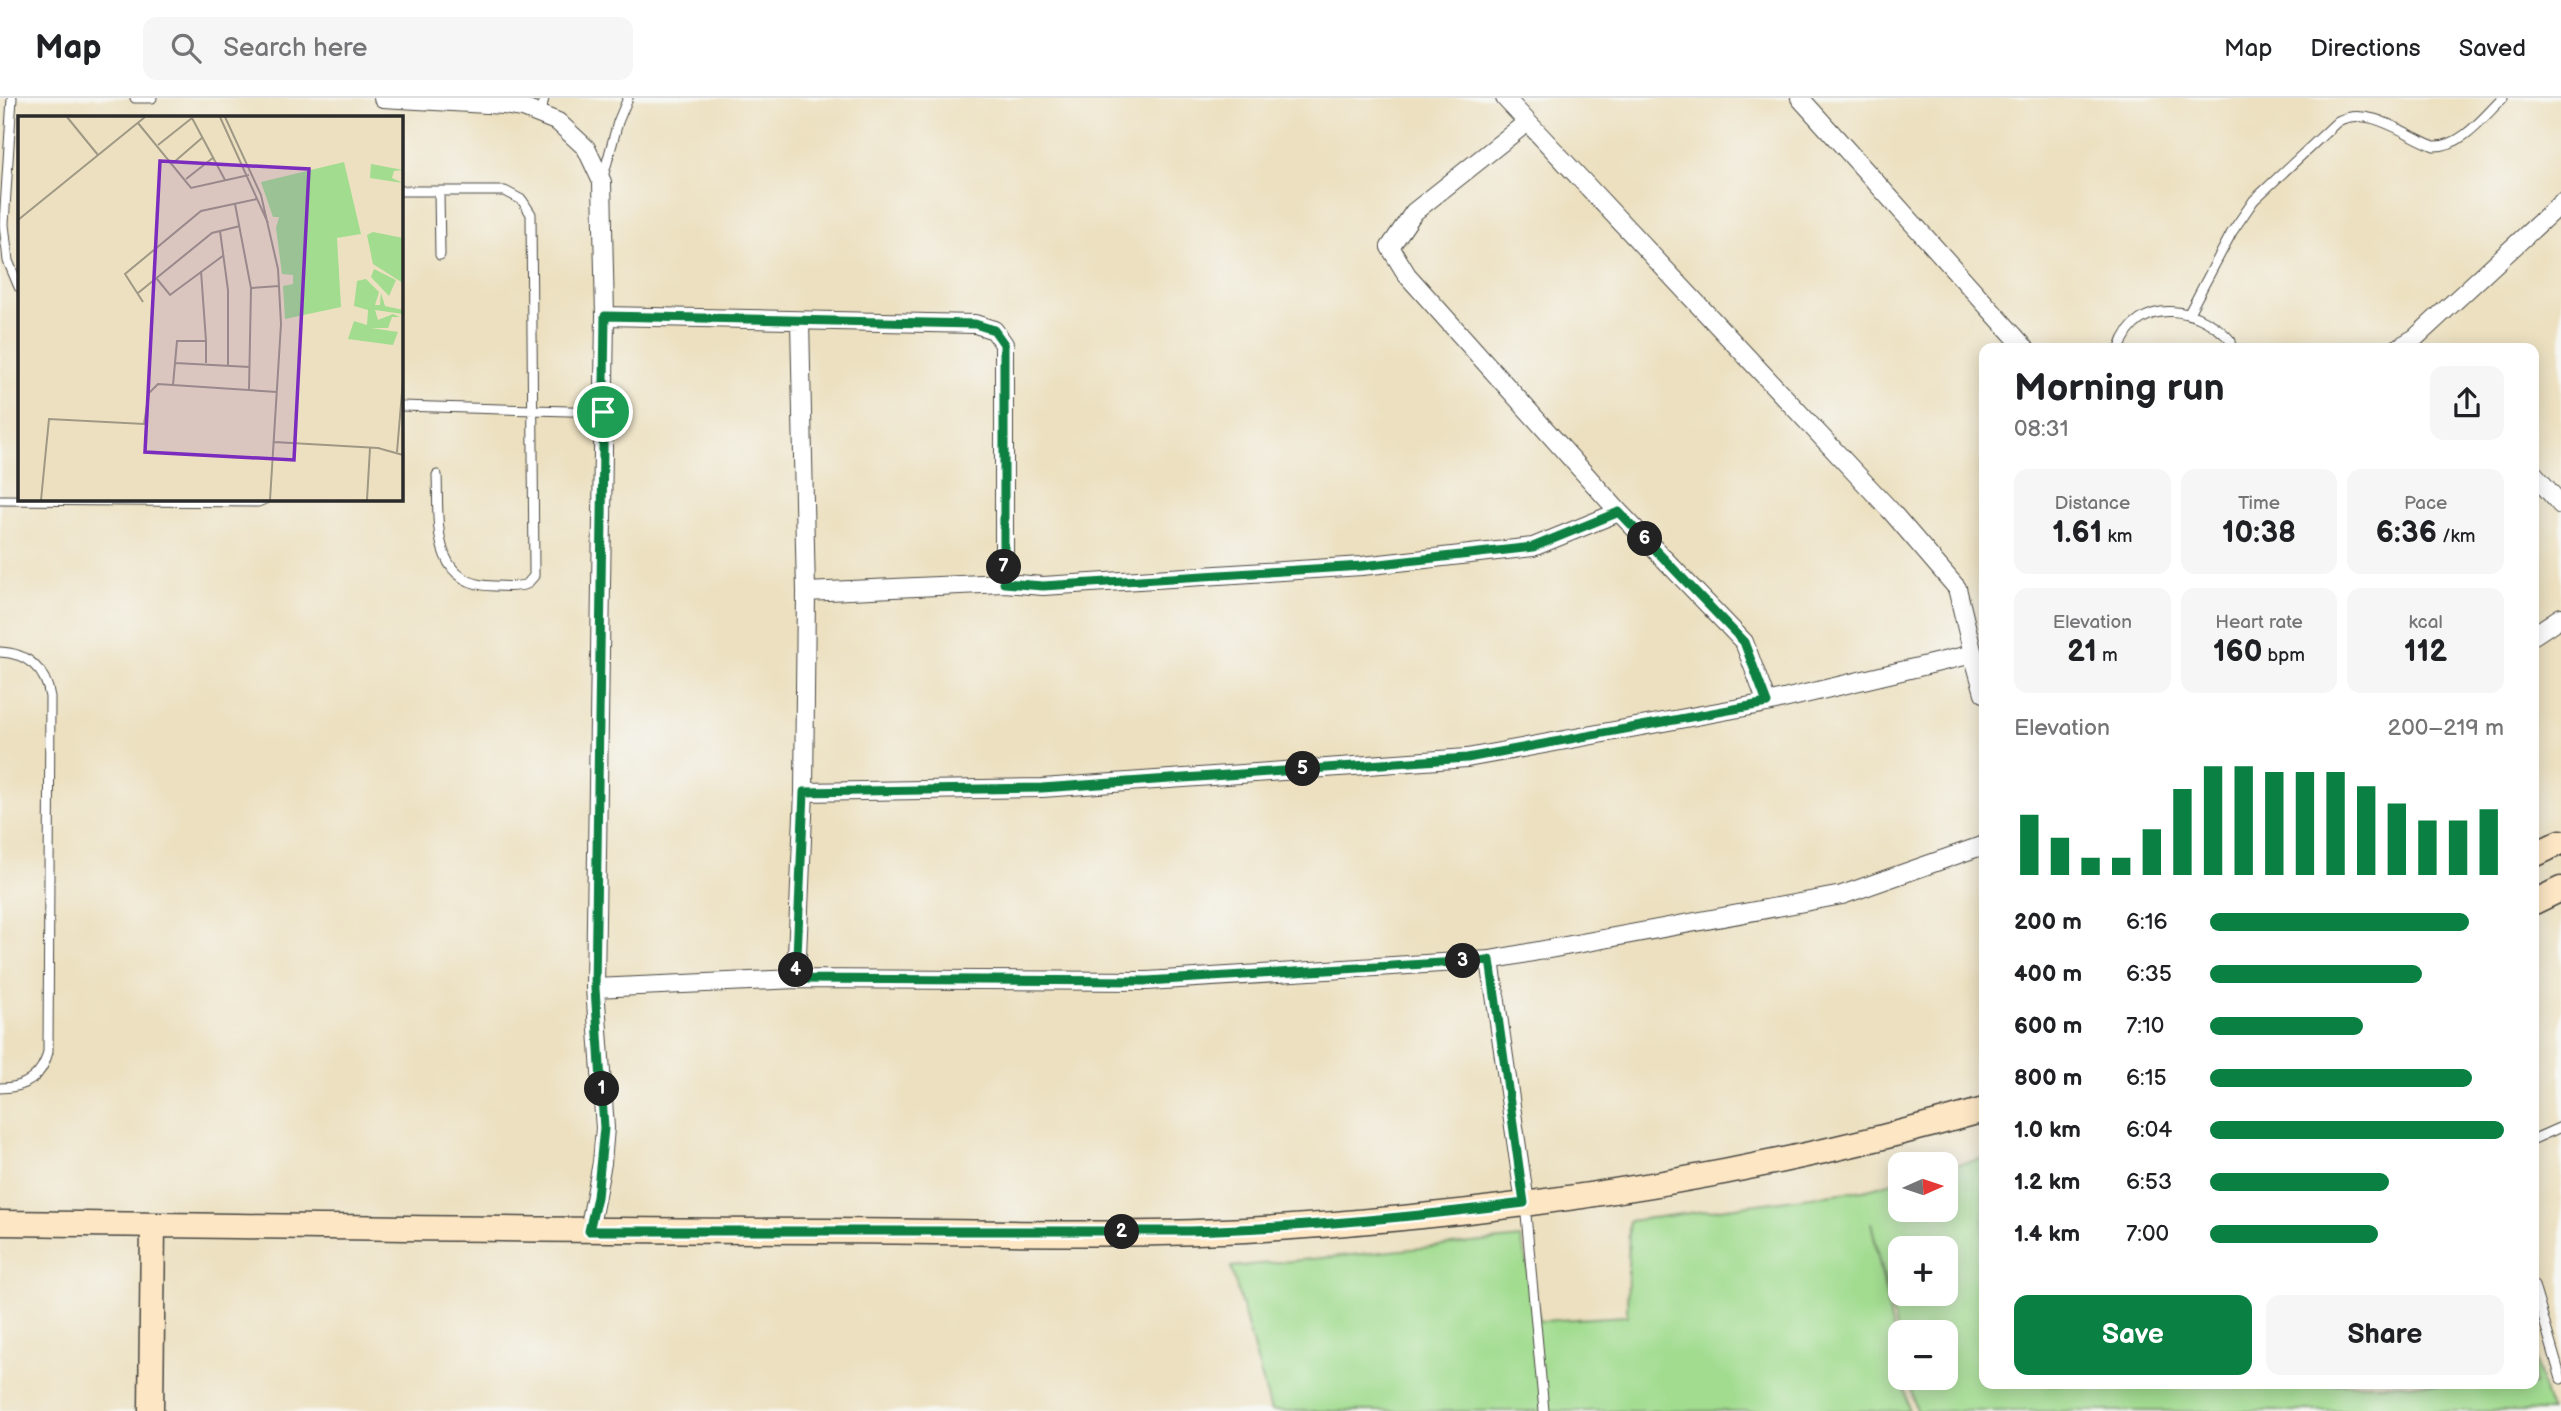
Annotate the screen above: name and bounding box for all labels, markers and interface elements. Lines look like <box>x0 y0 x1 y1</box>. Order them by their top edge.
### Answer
search box <box>143 17 633 80</box>
text: Map <box>35 28 101 68</box>
icon: search <box>167 29 205 67</box>
text: Search here <box>223 33 367 64</box>
text: Map <box>2224 34 2272 63</box>
text: Directions <box>2310 34 2421 63</box>
text: Saved <box>2459 34 2526 63</box>
inset map <box>18 116 402 500</box>
text: Morning run <box>2014 366 2225 411</box>
button: share <box>2430 366 2504 440</box>
pin <box>573 382 633 442</box>
icon: arrive <box>584 393 622 431</box>
text: 08:31 <box>2014 415 2069 443</box>
text: Distance <box>2054 492 2130 515</box>
text: Time <box>2238 492 2280 515</box>
text: Pace <box>2404 492 2447 515</box>
text: 1.61 <box>2052 515 2102 551</box>
text: 10:38 <box>2222 515 2296 551</box>
text: 6:36 <box>2376 515 2437 551</box>
pin: 6 <box>1628 522 1662 556</box>
text: km <box>2102 525 2132 548</box>
text: /km <box>2437 525 2476 548</box>
text: 6 <box>1639 527 1650 550</box>
pin: 7 <box>986 550 1021 584</box>
text: 7 <box>998 555 1009 578</box>
text: Elevation <box>2053 611 2132 634</box>
text: Heart rate <box>2215 611 2303 634</box>
text: kcal <box>2409 611 2443 634</box>
text: 21 <box>2067 634 2097 670</box>
text: 160 <box>2213 634 2262 670</box>
text: 112 <box>2404 634 2447 670</box>
text: m <box>2097 644 2118 667</box>
text: bpm <box>2262 644 2305 667</box>
text: Elevation <box>2014 714 2110 742</box>
text: 200–219 m <box>2388 714 2504 742</box>
pin: 5 <box>1286 752 1320 786</box>
text: 5 <box>1297 757 1308 780</box>
text: 200 m <box>2014 908 2082 936</box>
text: 6:16 <box>2126 908 2168 936</box>
pin: 3 <box>1446 944 1480 978</box>
text: 3 <box>1457 949 1468 972</box>
pin: 4 <box>778 952 814 988</box>
text: 4 <box>790 958 801 981</box>
text: 400 m <box>2014 960 2082 988</box>
text: 6:35 <box>2126 960 2172 988</box>
text: 600 m <box>2014 1012 2082 1040</box>
text: 7:10 <box>2126 1012 2164 1040</box>
text: 800 m <box>2014 1064 2082 1092</box>
text: 6:15 <box>2126 1064 2167 1092</box>
pin: 1 <box>584 1072 620 1107</box>
text: 1 <box>598 1077 606 1100</box>
text: 1.0 km <box>2014 1116 2081 1144</box>
text: 6:04 <box>2126 1116 2172 1144</box>
north arrow <box>1888 1152 1958 1222</box>
map controls <box>1888 1152 1958 1390</box>
text: 1.2 km <box>2014 1168 2080 1196</box>
text: 6:53 <box>2126 1168 2172 1196</box>
pin: 2 <box>1104 1214 1140 1250</box>
text: 2 <box>1116 1220 1127 1243</box>
text: 1.4 km <box>2014 1220 2080 1248</box>
text: 7:00 <box>2126 1220 2169 1248</box>
button: + <box>1888 1236 1958 1306</box>
button: Save <box>2014 1295 2252 1375</box>
button: Share <box>2266 1295 2504 1375</box>
button: − <box>1888 1320 1958 1390</box>

